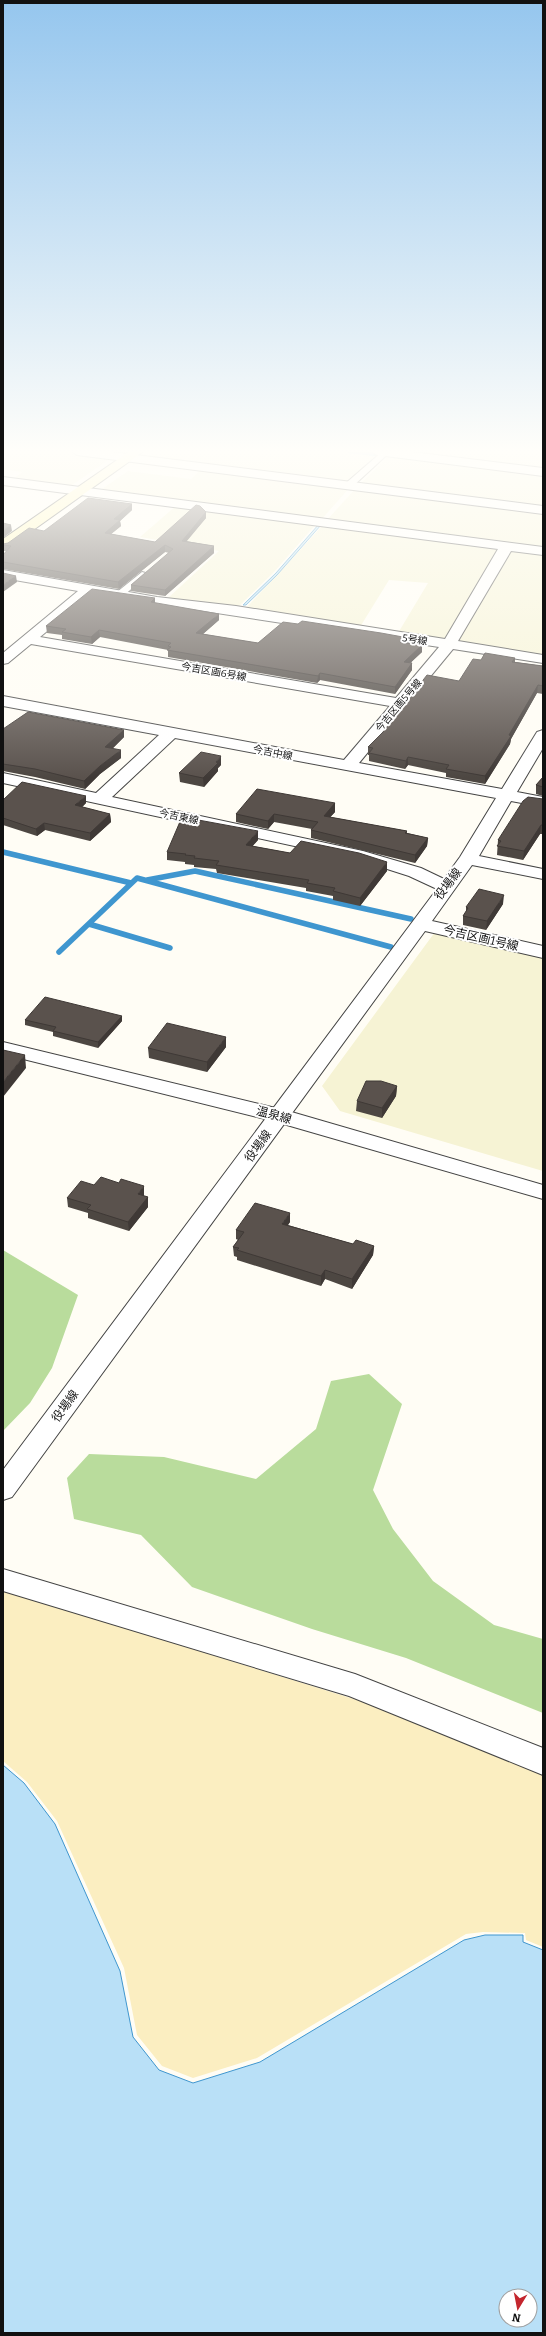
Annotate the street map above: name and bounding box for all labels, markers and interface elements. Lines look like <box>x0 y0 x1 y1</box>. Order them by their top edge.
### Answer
street label: 5号線 <box>401 632 428 648</box>
street label: 今吉区画6号線 <box>180 660 247 684</box>
street label: 今吉区画5号線 <box>373 677 424 735</box>
street label: 今吉中線 <box>252 743 294 763</box>
street label: 今吉東線 <box>158 807 200 827</box>
street label: 役場線 <box>432 865 464 903</box>
street label: 今吉区画1号線 <box>442 923 520 953</box>
street label: 温泉線 <box>255 1104 293 1126</box>
street label: 役場線 <box>242 1127 274 1165</box>
street label: 役場線 <box>49 1387 81 1425</box>
north arrow <box>498 2288 538 2328</box>
text: N <box>511 2310 522 2324</box>

